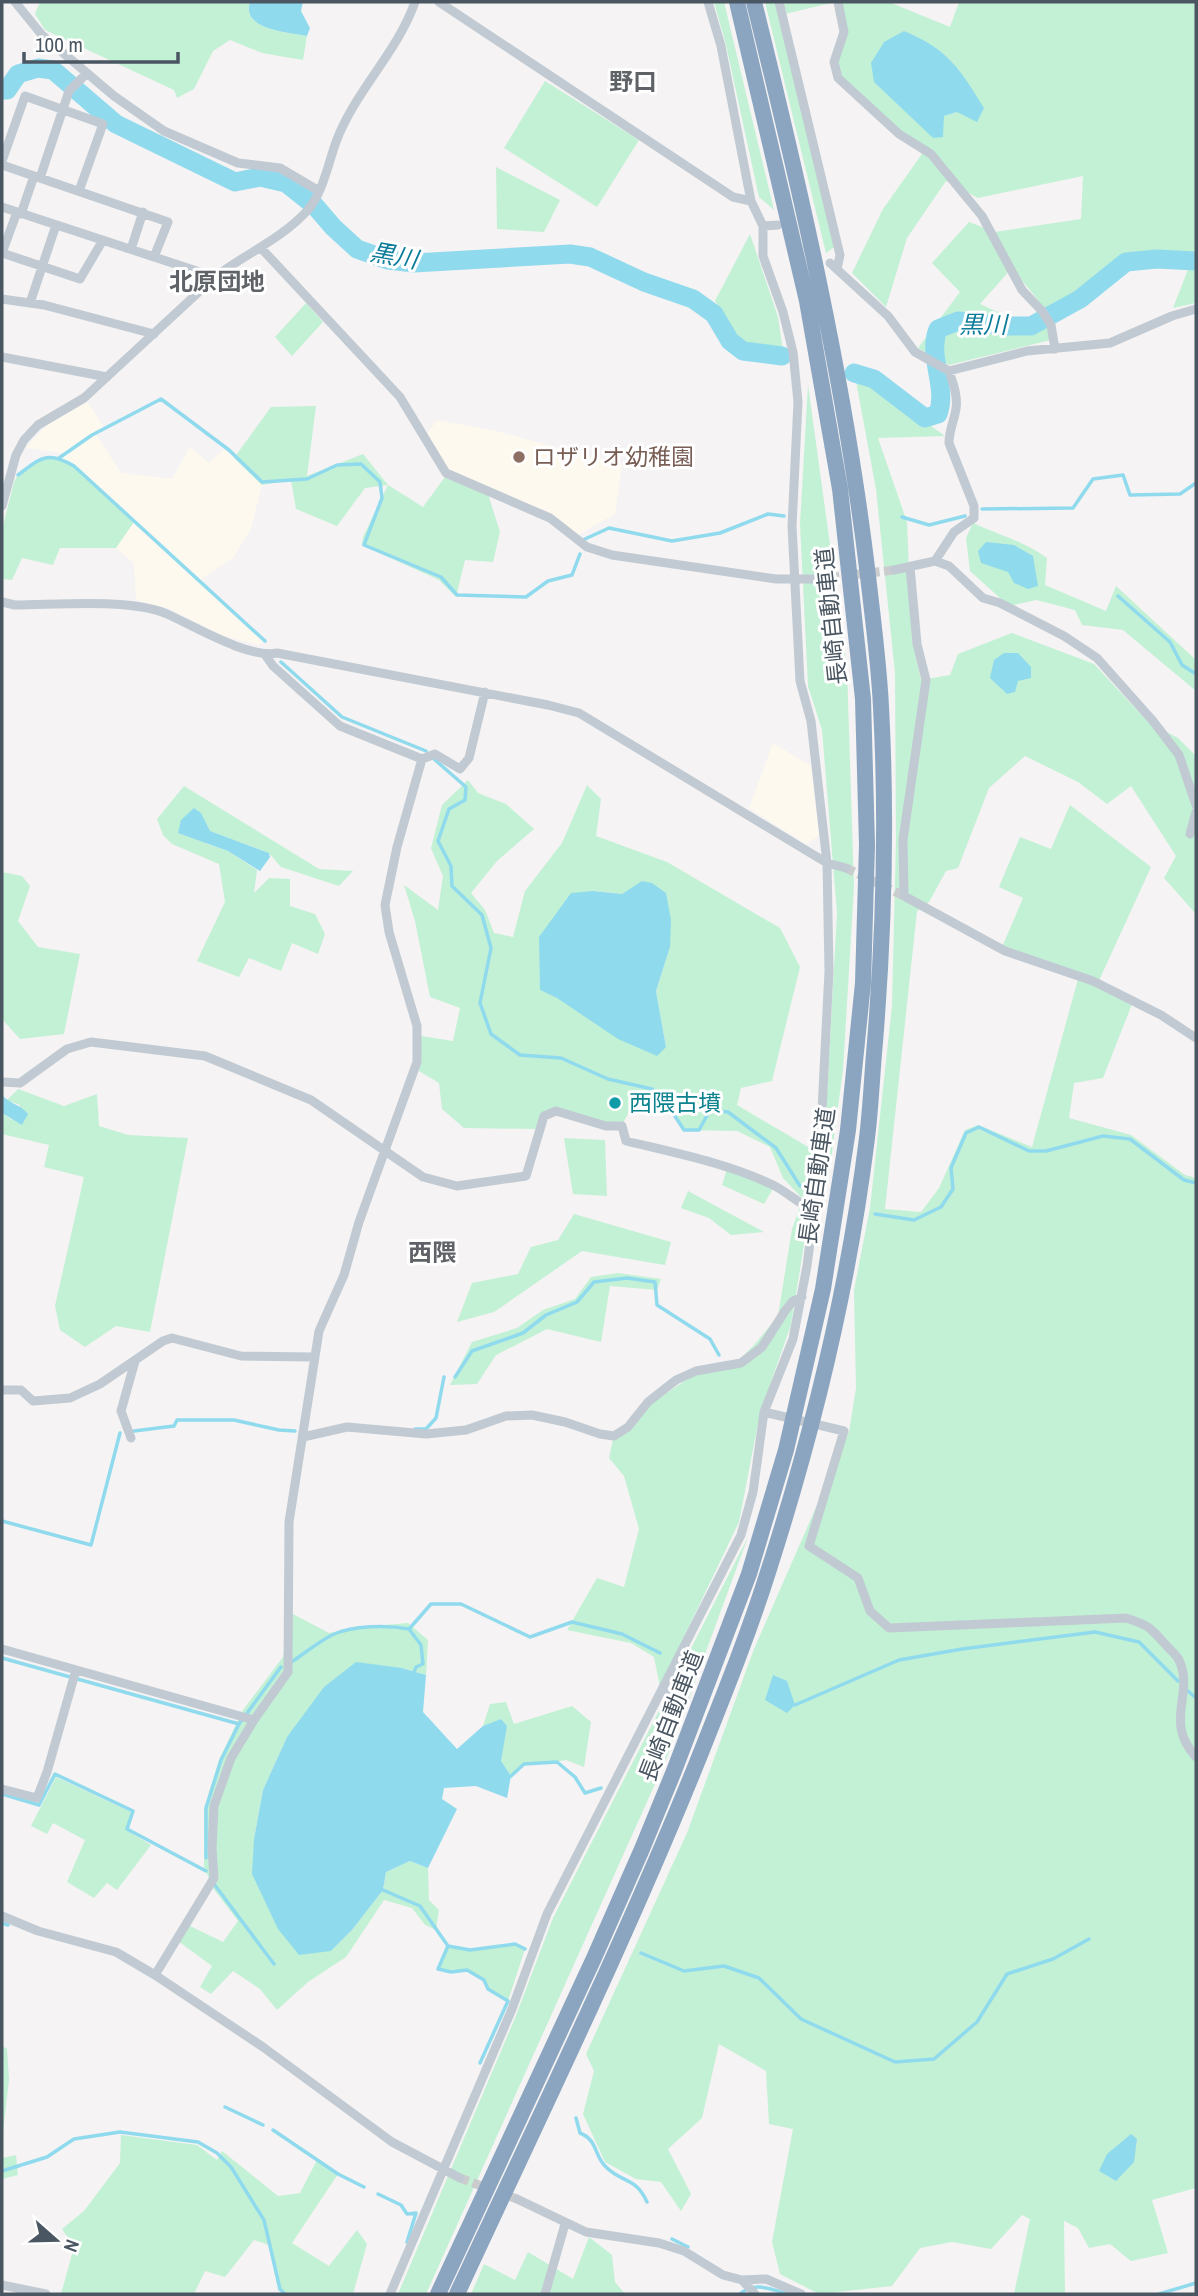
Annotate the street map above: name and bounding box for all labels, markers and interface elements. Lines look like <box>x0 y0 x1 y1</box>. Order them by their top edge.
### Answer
scale bar <box>24 21 178 65</box>
text: 100 m <box>35 30 83 59</box>
district label: 野口 <box>609 65 657 97</box>
water label: 黒川 <box>368 235 424 275</box>
district label: 北原団地 <box>169 265 265 297</box>
water label: 黒川 <box>959 308 1010 340</box>
place label: ロザリオ幼稚園 <box>533 441 694 472</box>
marker: ロザリオ幼稚園 <box>511 449 527 465</box>
street label: 長崎自動車道 <box>808 546 853 686</box>
place label: 西隈古墳 <box>629 1087 721 1118</box>
marker: 西隈古墳 <box>607 1095 623 1111</box>
street label: 長崎自動車道 <box>792 1105 841 1246</box>
district label: 西隈 <box>408 1236 456 1268</box>
street label: 長崎自動車道 <box>631 1646 710 1786</box>
north arrow <box>21 2205 91 2275</box>
text: N <box>58 2236 86 2256</box>

